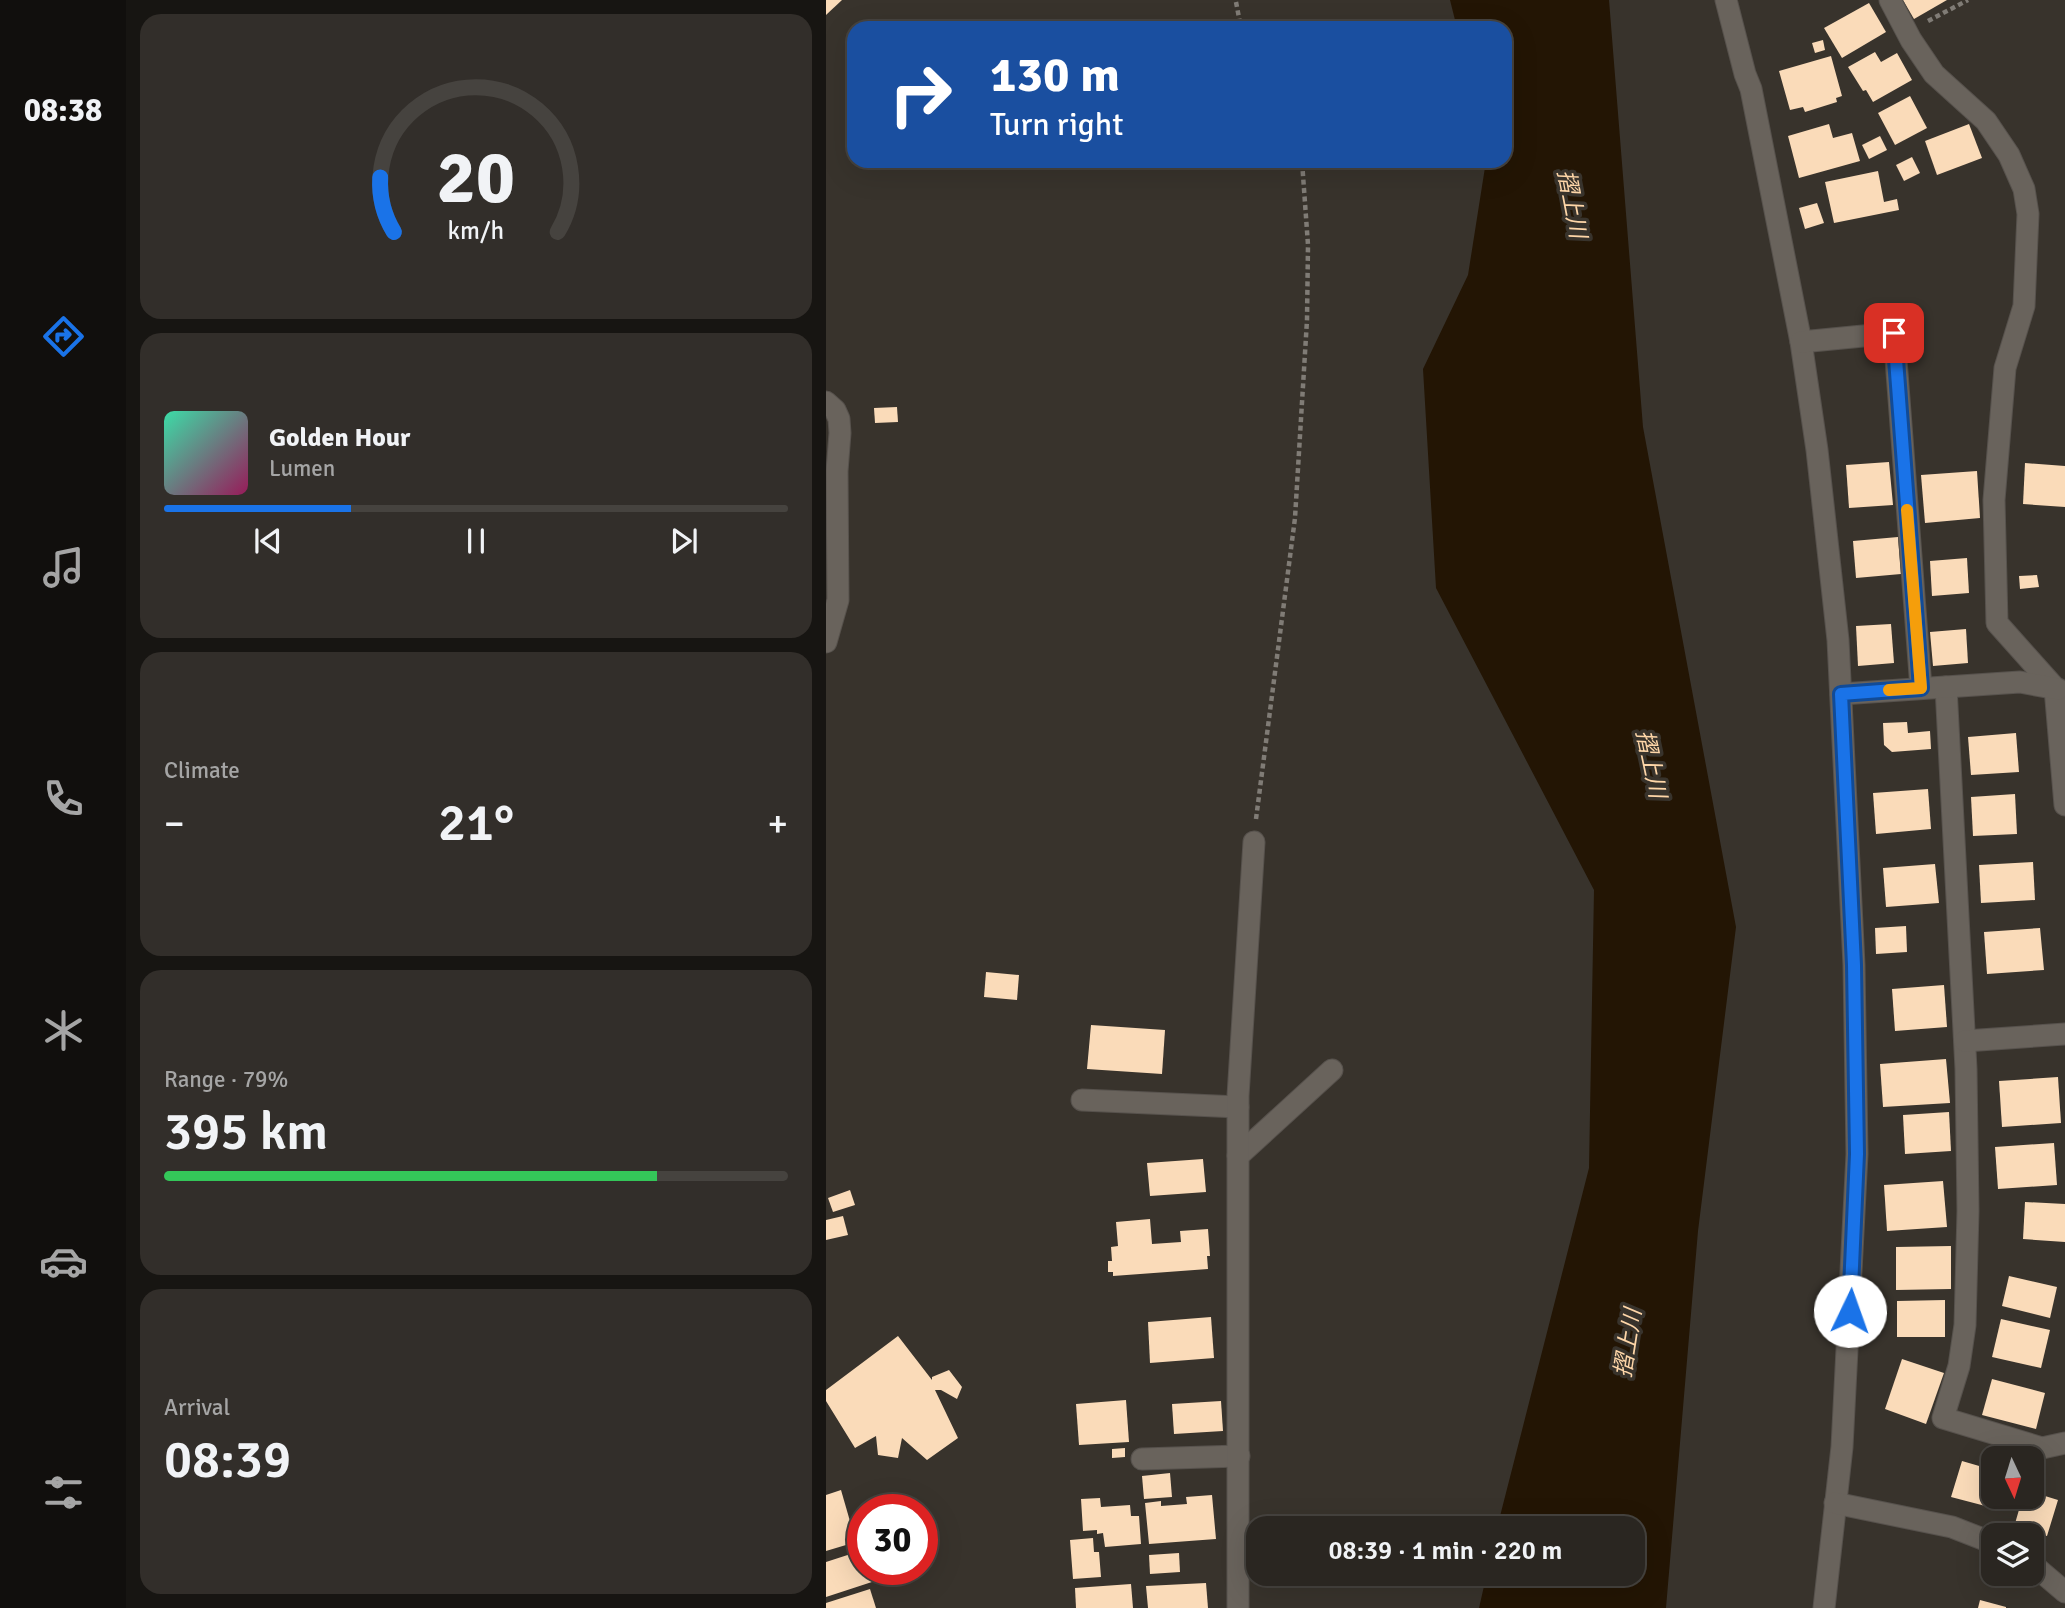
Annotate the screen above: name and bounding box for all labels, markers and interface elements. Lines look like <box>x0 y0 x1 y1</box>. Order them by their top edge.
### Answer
text: 130 m <box>990 45 1120 105</box>
icon: right <box>875 49 966 140</box>
text: 08:38 <box>24 91 102 130</box>
text: Turn right <box>990 105 1123 144</box>
text: 20 <box>437 135 515 224</box>
water label: 摺上川 <box>1551 167 1593 244</box>
text: km/h <box>448 215 504 246</box>
pin <box>1864 303 1924 363</box>
icon: directions <box>39 312 88 361</box>
icon: arrive <box>1875 314 1913 352</box>
text: Golden Hour <box>269 422 410 454</box>
text: Lumen <box>269 454 335 483</box>
icon: previous <box>249 522 287 560</box>
icon: pause <box>457 522 495 560</box>
icon: next <box>665 522 703 560</box>
icon: music <box>39 543 88 592</box>
water label: 摺上川 <box>1630 727 1673 804</box>
text: Climate <box>164 756 240 785</box>
icon: phone <box>39 774 88 823</box>
text: 21° <box>438 791 514 855</box>
text: − <box>164 800 185 847</box>
text: + <box>767 800 788 847</box>
icon: climate <box>39 1006 88 1055</box>
text: Range · 79% <box>164 1065 288 1094</box>
text: 395 km <box>164 1100 328 1164</box>
icon: car <box>39 1237 88 1286</box>
position arrow <box>1813 1274 1887 1348</box>
water label: 摺上川 <box>1608 1304 1648 1379</box>
text: Arrival <box>164 1393 230 1422</box>
text: 08:39 <box>164 1428 291 1492</box>
north arrow <box>1981 1446 2044 1508</box>
map controls <box>1981 1446 2044 1586</box>
icon: filters <box>39 1468 88 1517</box>
speed limit sign: 30 <box>847 1494 938 1585</box>
button: layers <box>1981 1523 2044 1586</box>
text: 08:39 · 1 min · 220 m <box>1329 1535 1562 1567</box>

